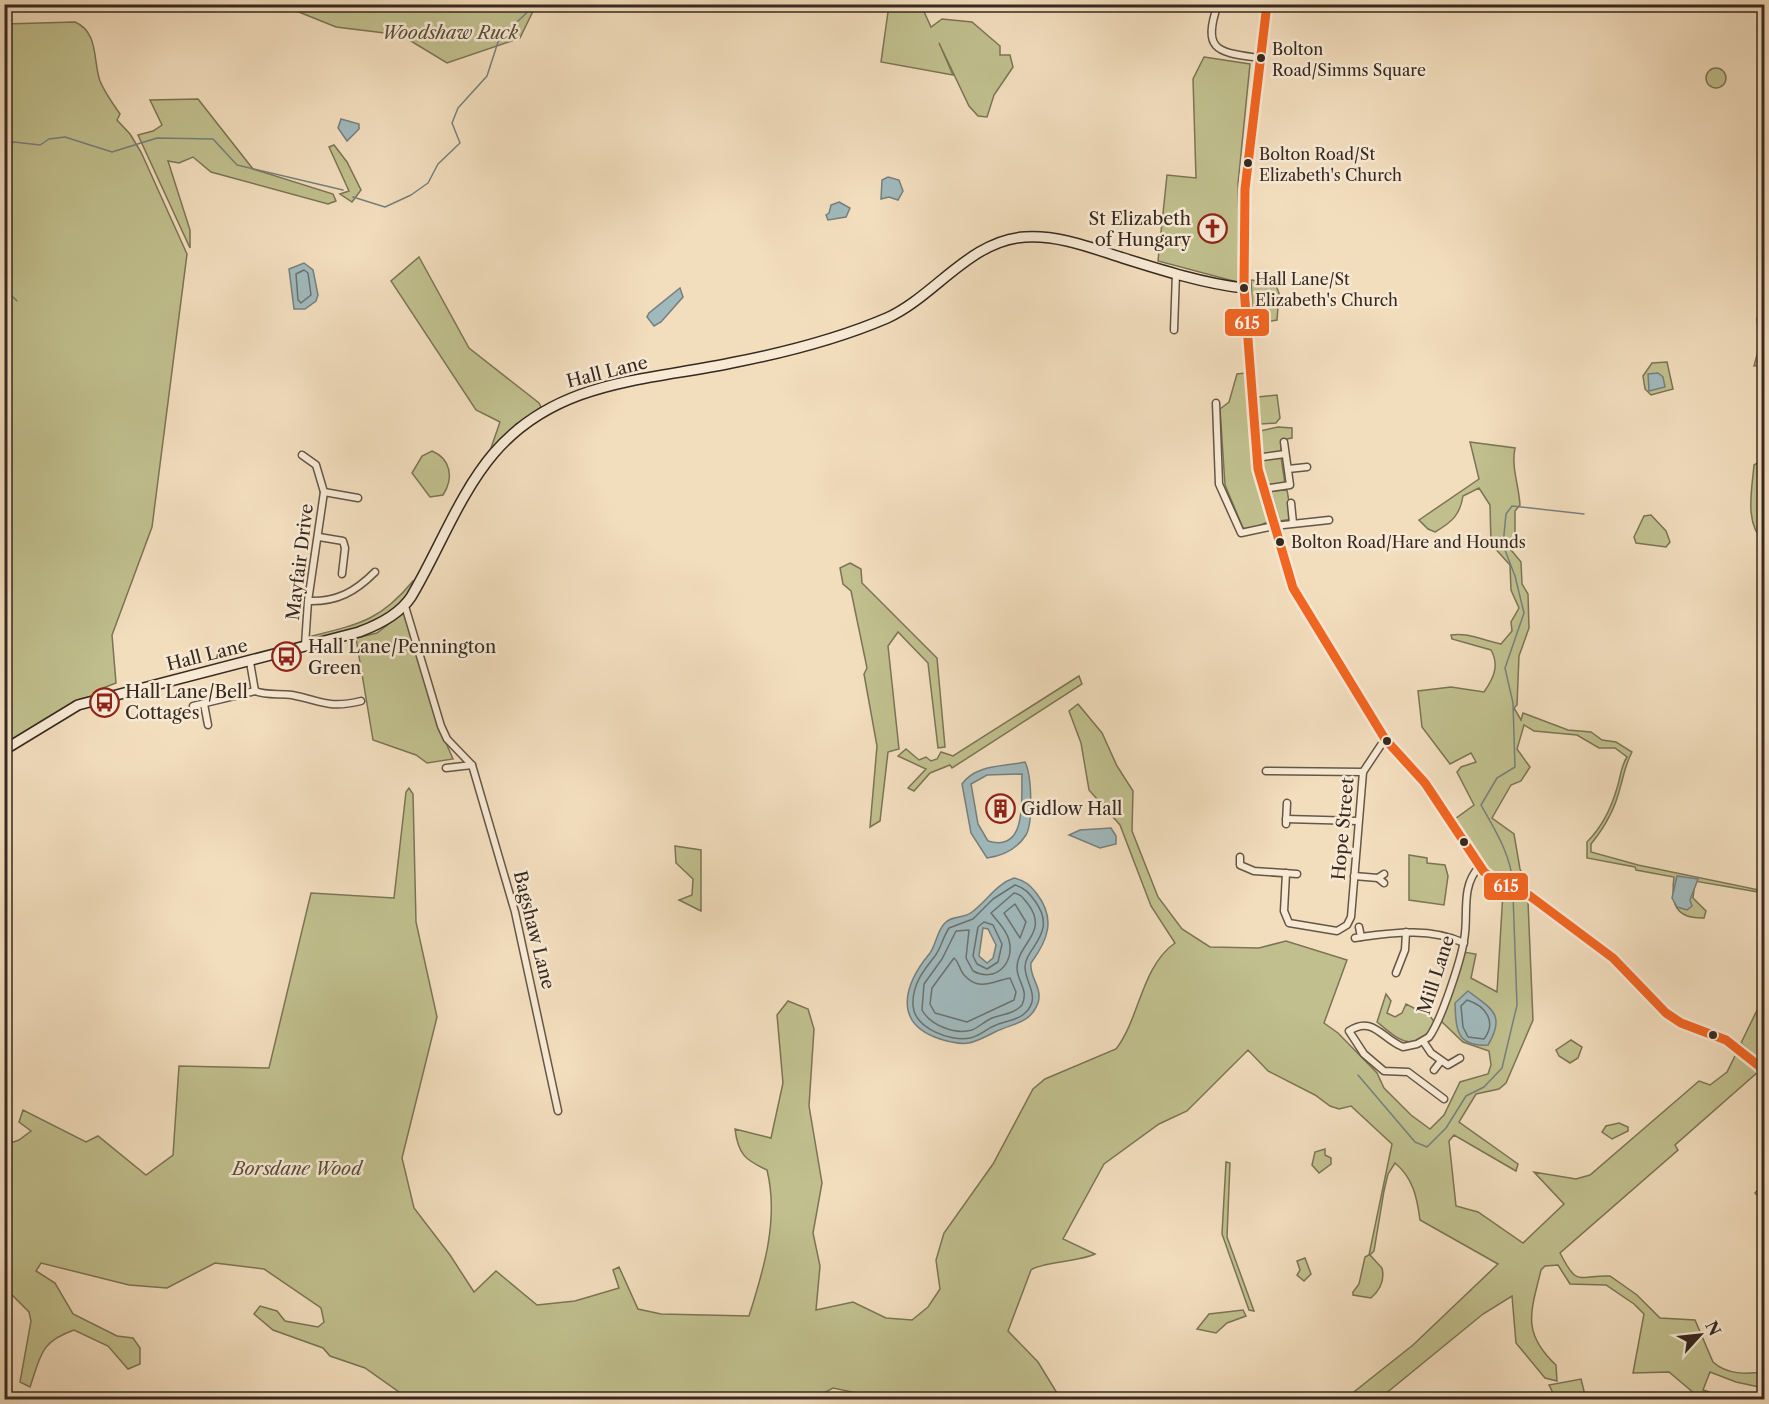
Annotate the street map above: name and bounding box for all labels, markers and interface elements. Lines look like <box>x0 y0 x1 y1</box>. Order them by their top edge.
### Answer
park label: Woodshaw Ruck <box>382 22 519 44</box>
place label: Bolton Road/Simms Square <box>1272 39 1426 80</box>
marker: Bolton Road/Simms Square <box>1255 52 1267 64</box>
place label: Bolton Road/St Elizabeth's Church <box>1259 144 1402 185</box>
marker: Bolton Road/St Elizabeth's Church <box>1242 157 1254 169</box>
place label: St Elizabeth of Hungary <box>1088 208 1192 251</box>
church icon: St Elizabeth of Hungary <box>1196 213 1228 245</box>
place label: Hall Lane/St Elizabeth's Church <box>1255 269 1398 310</box>
marker: Hall Lane/St Elizabeth's Church <box>1238 282 1250 294</box>
line badge: 615 <box>1224 308 1270 337</box>
text: 615 <box>1234 313 1260 333</box>
street label: Hall Lane <box>564 351 650 393</box>
street label: Mayfair Drive <box>282 502 318 622</box>
place label: Bolton Road/Hare and Hounds <box>1291 532 1526 552</box>
marker: Bolton Road/Hare and Hounds <box>1274 536 1286 548</box>
street label: Hall Lane <box>164 634 250 676</box>
place label: Hall Lane/Pennington Green <box>308 636 496 679</box>
bus stop icon: Hall Lane/Pennington Green <box>271 641 303 673</box>
place label: Hall Lane/Bell Cottages <box>125 681 248 724</box>
bus stop icon: Hall Lane/Bell Cottages <box>88 686 120 718</box>
unlabelled marker <box>1381 735 1393 747</box>
street label: Hope Street <box>1328 776 1359 881</box>
building icon: Gidlow Hall <box>984 793 1016 825</box>
place label: Gidlow Hall <box>1021 798 1122 820</box>
unlabelled marker <box>1458 836 1470 848</box>
street label: Bagshaw Lane <box>509 868 559 992</box>
line badge: 615 <box>1483 872 1529 901</box>
text: 615 <box>1493 876 1519 896</box>
street label: Mill Lane <box>1413 933 1459 1017</box>
unlabelled marker <box>1707 1029 1719 1041</box>
park label: Borsdane Wood <box>230 1158 364 1180</box>
north arrow <box>1670 1305 1730 1365</box>
text: N <box>1701 1317 1725 1339</box>

